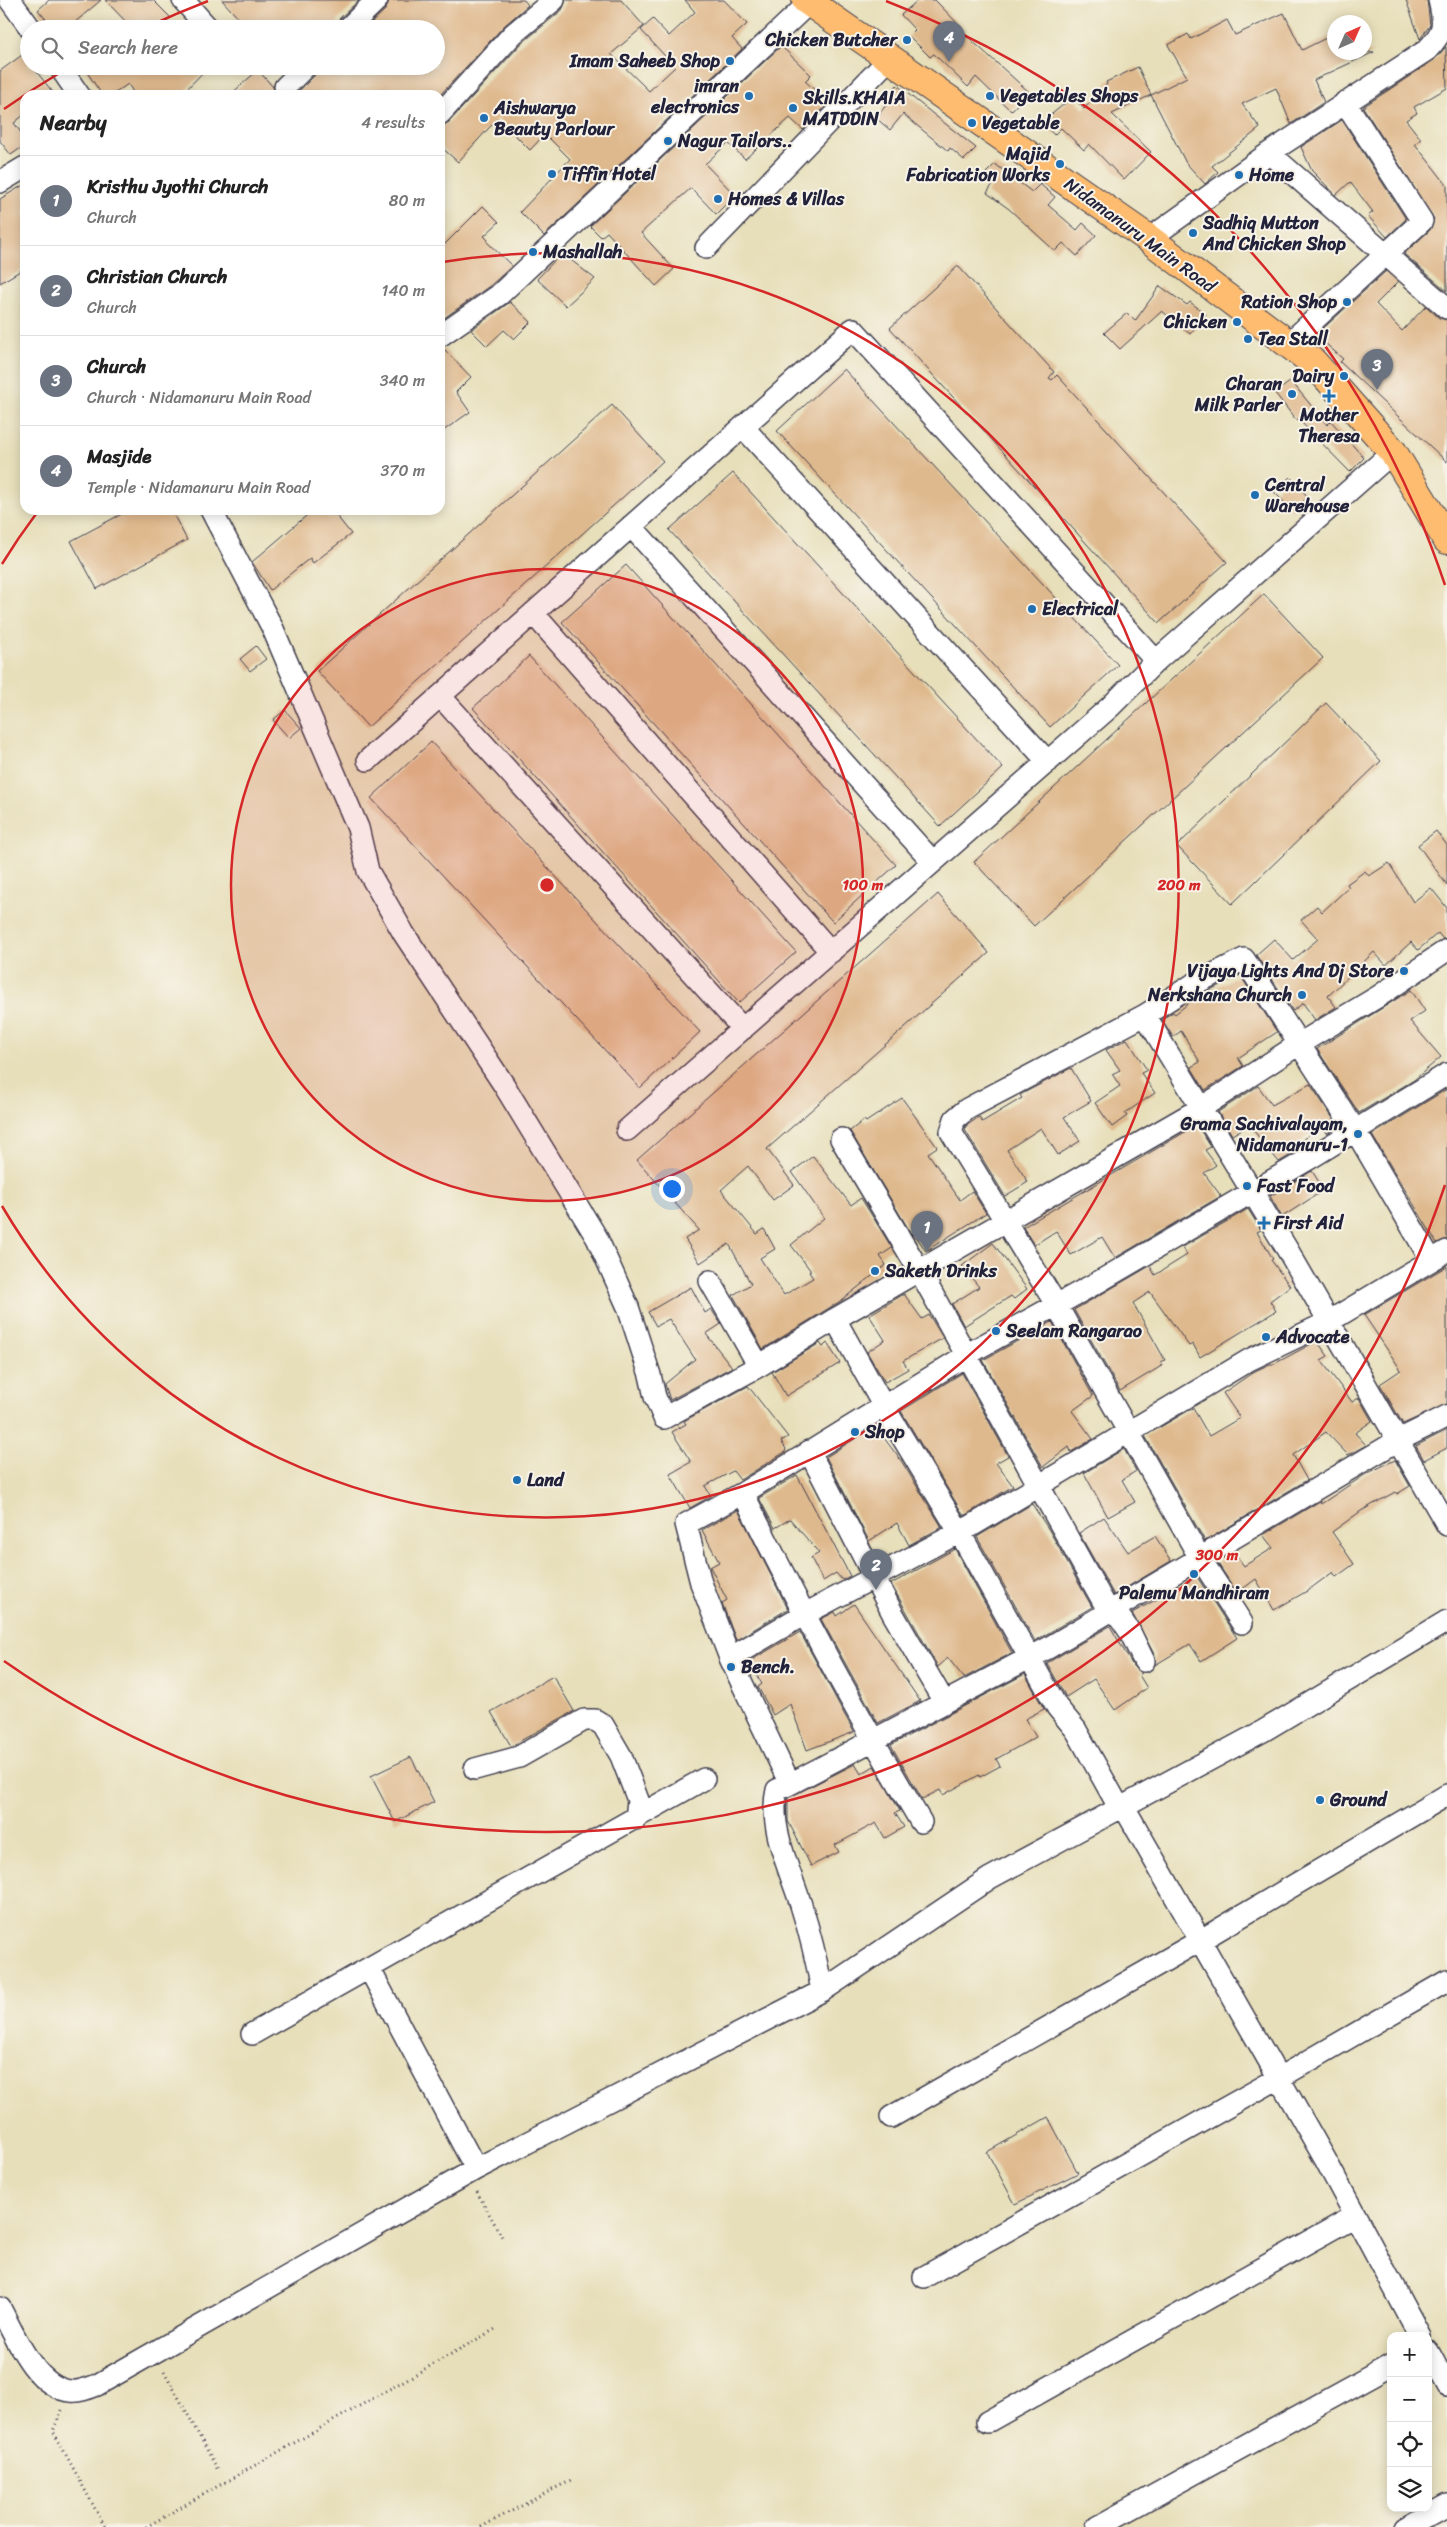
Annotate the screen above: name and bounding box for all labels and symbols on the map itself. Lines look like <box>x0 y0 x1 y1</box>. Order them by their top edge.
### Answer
north arrow <box>1327 15 1372 60</box>
pin: 4 <box>933 21 965 62</box>
place label: Chicken Butcher <box>764 24 899 56</box>
marker: Chicken Butcher <box>901 34 913 46</box>
place label: Imam Saheeb Shop <box>569 45 720 77</box>
marker: Imam Saheeb Shop <box>724 55 736 67</box>
place label: imran electronics <box>650 70 740 123</box>
place label: Vegetables Shops <box>1000 80 1139 112</box>
place label: Skills.KHAIA MATDDIN <box>802 82 906 135</box>
marker: imran electronics <box>743 90 755 102</box>
marker: Vegetables Shops <box>984 90 996 102</box>
place label: Aishwarya Beauty Parlour <box>493 92 615 145</box>
marker: Skills.KHAIA MATDDIN <box>787 102 799 114</box>
place label: Vegetable <box>982 107 1060 139</box>
marker: Aishwarya Beauty Parlour <box>478 112 490 124</box>
marker: Vegetable <box>966 117 978 129</box>
place label: Nagur Tailors.. <box>677 125 793 157</box>
marker: Nagur Tailors.. <box>662 135 674 147</box>
place label: Majid Fabrication Works <box>906 138 1052 191</box>
place label: Tiffin Hotel <box>562 158 657 190</box>
marker: Majid Fabrication Works <box>1054 158 1066 170</box>
place label: Home <box>1248 159 1295 191</box>
marker: Tiffin Hotel <box>546 168 558 180</box>
street label: Nidamanuru Main Road <box>1057 169 1224 302</box>
marker: Home <box>1233 169 1245 181</box>
place label: Homes & Villas <box>727 183 845 215</box>
marker: Homes & Villas <box>712 193 724 205</box>
place label: Sadhiq Mutton And Chicken Shop <box>1202 207 1346 260</box>
marker: Sadhiq Mutton And Chicken Shop <box>1187 227 1199 239</box>
place label: Mashallah <box>542 236 623 268</box>
marker: Mashallah <box>527 246 539 258</box>
place label: Ration Shop <box>1241 286 1337 318</box>
marker: Ration Shop <box>1341 296 1353 308</box>
place label: Chicken <box>1163 306 1227 338</box>
marker: Chicken <box>1231 316 1243 328</box>
place label: Tea Stall <box>1258 323 1329 355</box>
marker: Tea Stall <box>1242 333 1254 345</box>
pin: 3 <box>1361 349 1393 390</box>
place label: Dairy <box>1293 360 1335 392</box>
place label: Charan Milk Parler <box>1194 368 1284 421</box>
marker: Dairy <box>1338 370 1350 382</box>
marker: Charan Milk Parler <box>1286 388 1298 400</box>
marker: Mother Theresa <box>1323 390 1335 402</box>
place label: Mother Theresa <box>1298 399 1361 452</box>
place label: Central Warehouse <box>1264 469 1350 522</box>
marker: Central Warehouse <box>1249 489 1261 501</box>
place label: Electrical <box>1042 593 1119 625</box>
marker: Electrical <box>1026 603 1038 615</box>
text: 100 m <box>843 872 884 898</box>
text: 200 m <box>1156 872 1201 898</box>
centre of rings <box>538 876 556 894</box>
place label: Vijaya Lights And Dj Store <box>1187 955 1395 987</box>
marker: Vijaya Lights And Dj Store <box>1398 965 1410 977</box>
place label: Nerkshana Church <box>1147 979 1293 1011</box>
marker: Nerkshana Church <box>1296 989 1308 1001</box>
place label: Grama Sachivalayam, Nidamanuru-1 <box>1179 1108 1348 1161</box>
marker: Grama Sachivalayam, Nidamanuru-1 <box>1352 1128 1364 1140</box>
place label: Fast Food <box>1256 1170 1336 1202</box>
your location <box>659 1176 685 1202</box>
marker: Fast Food <box>1241 1180 1253 1192</box>
place label: First Aid <box>1273 1207 1344 1239</box>
pin: 1 <box>911 1211 943 1252</box>
marker: First Aid <box>1258 1217 1270 1229</box>
place label: Saketh Drinks <box>884 1255 997 1287</box>
marker: Saketh Drinks <box>869 1265 881 1277</box>
place label: Seelam Rangarao <box>1005 1315 1143 1347</box>
place label: Advocate <box>1275 1321 1350 1353</box>
marker: Seelam Rangarao <box>990 1325 1002 1337</box>
marker: Advocate <box>1260 1331 1272 1343</box>
place label: Shop <box>864 1416 905 1448</box>
marker: Shop <box>849 1426 861 1438</box>
place label: Land <box>527 1464 565 1496</box>
marker: Land <box>511 1474 523 1486</box>
text: 300 m <box>1195 1542 1239 1568</box>
pin: 2 <box>860 1549 892 1590</box>
marker: Palemu Mandhiram <box>1188 1568 1200 1580</box>
place label: Palemu Mandhiram <box>1119 1577 1269 1609</box>
place label: Bench. <box>741 1651 795 1683</box>
marker: Bench. <box>725 1661 737 1673</box>
place label: Ground <box>1329 1784 1388 1816</box>
marker: Ground <box>1314 1794 1326 1806</box>

